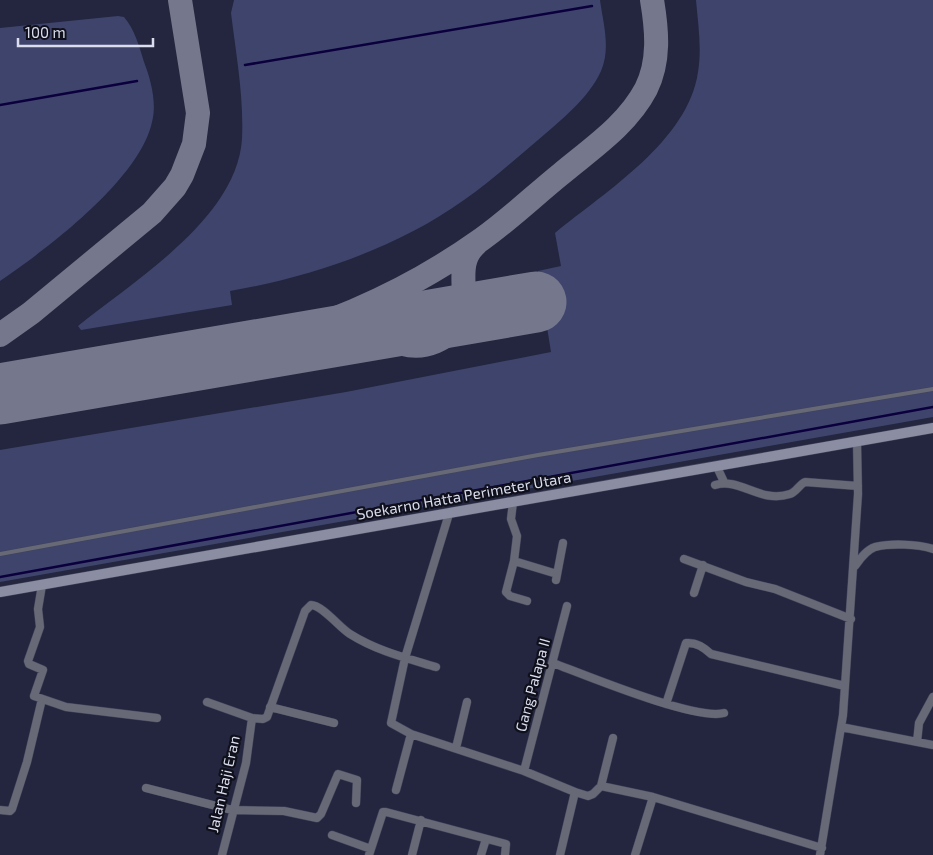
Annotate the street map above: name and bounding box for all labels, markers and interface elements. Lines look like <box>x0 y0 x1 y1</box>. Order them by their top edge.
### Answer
scale bar <box>18 15 152 47</box>
text: 100 m <box>25 23 66 41</box>
street label: Soekarno Hatta Perimeter Utara <box>355 467 572 523</box>
street label: Gang Palapa II <box>511 636 553 733</box>
street label: Jalan Haji Eran <box>203 734 244 834</box>

